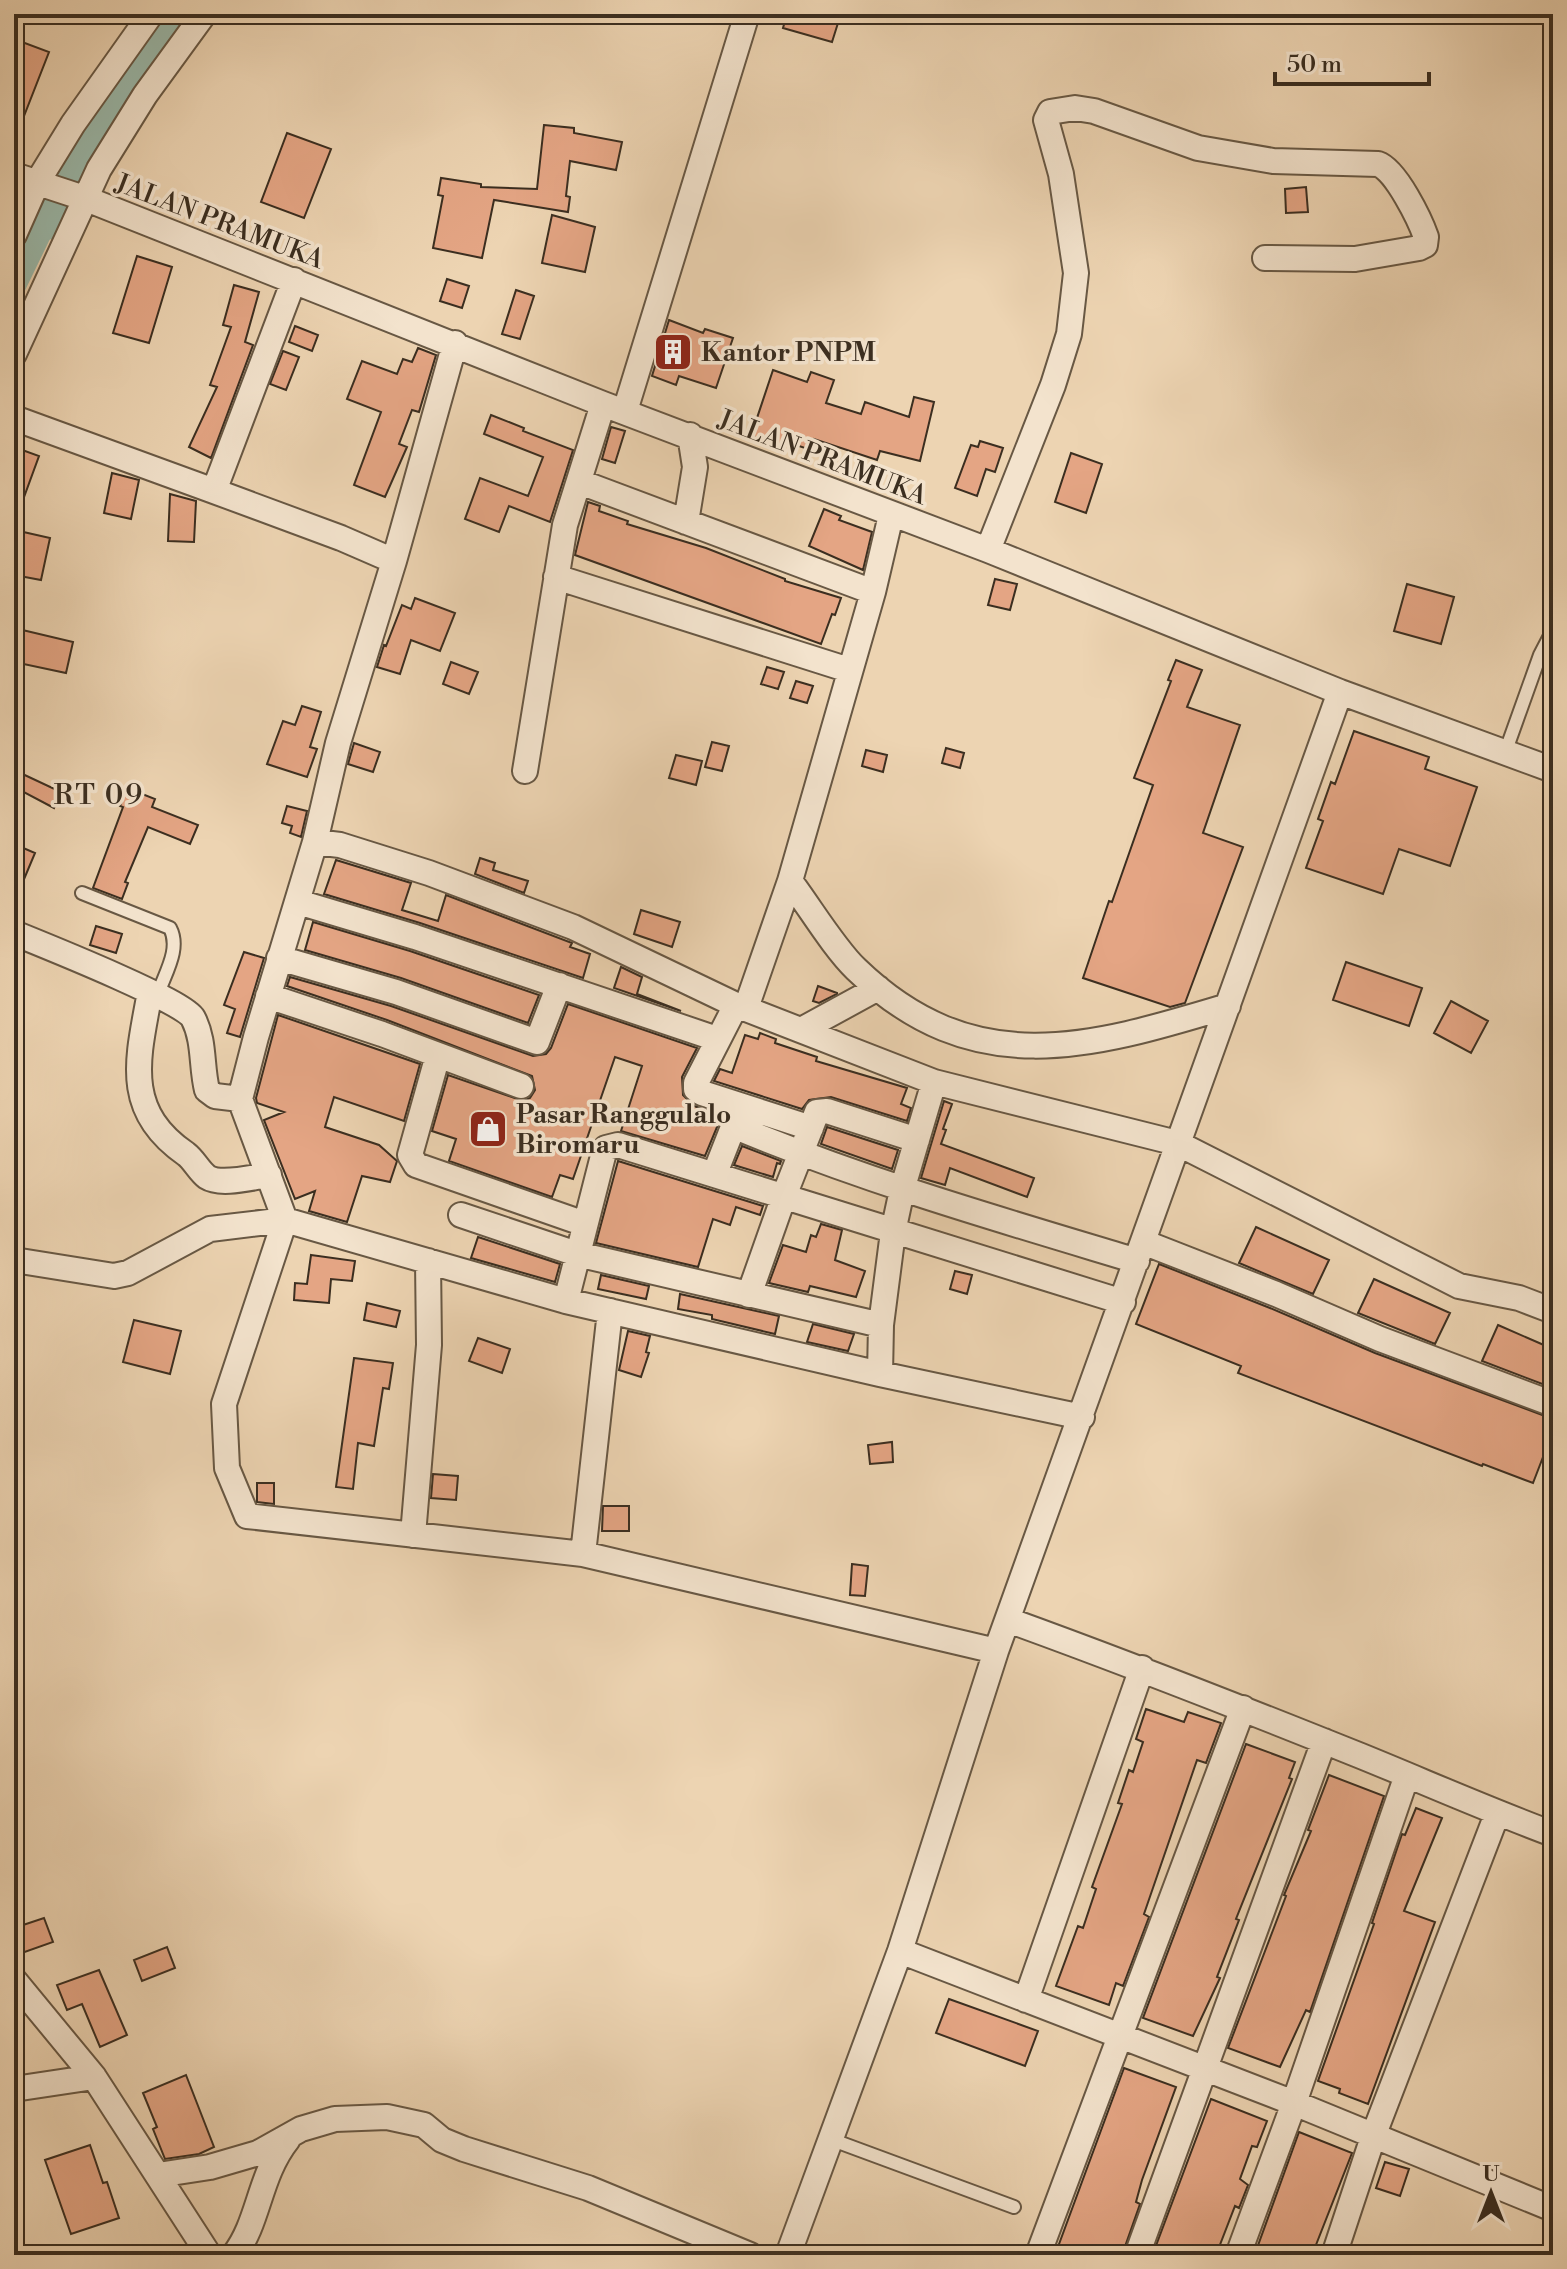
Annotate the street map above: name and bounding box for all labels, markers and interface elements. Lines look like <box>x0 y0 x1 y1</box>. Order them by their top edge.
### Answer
scale bar <box>1275 36 1429 86</box>
text: 50 m <box>1287 50 1342 80</box>
street label: JALAN PRAMUKA <box>110 167 329 277</box>
building icon: Kantor PNPM <box>652 331 694 373</box>
place label: Kantor PNPM <box>701 337 876 369</box>
street label: JALAN PRAMUKA <box>713 403 932 513</box>
district label: RT 09 <box>54 778 144 813</box>
place label: Pasar Ranggulalo Biromaru <box>516 1099 731 1161</box>
shop icon: Pasar Ranggulalo Biromaru <box>467 1108 509 1150</box>
north arrow <box>1451 2153 1531 2233</box>
text: U <box>1482 2161 1500 2188</box>

